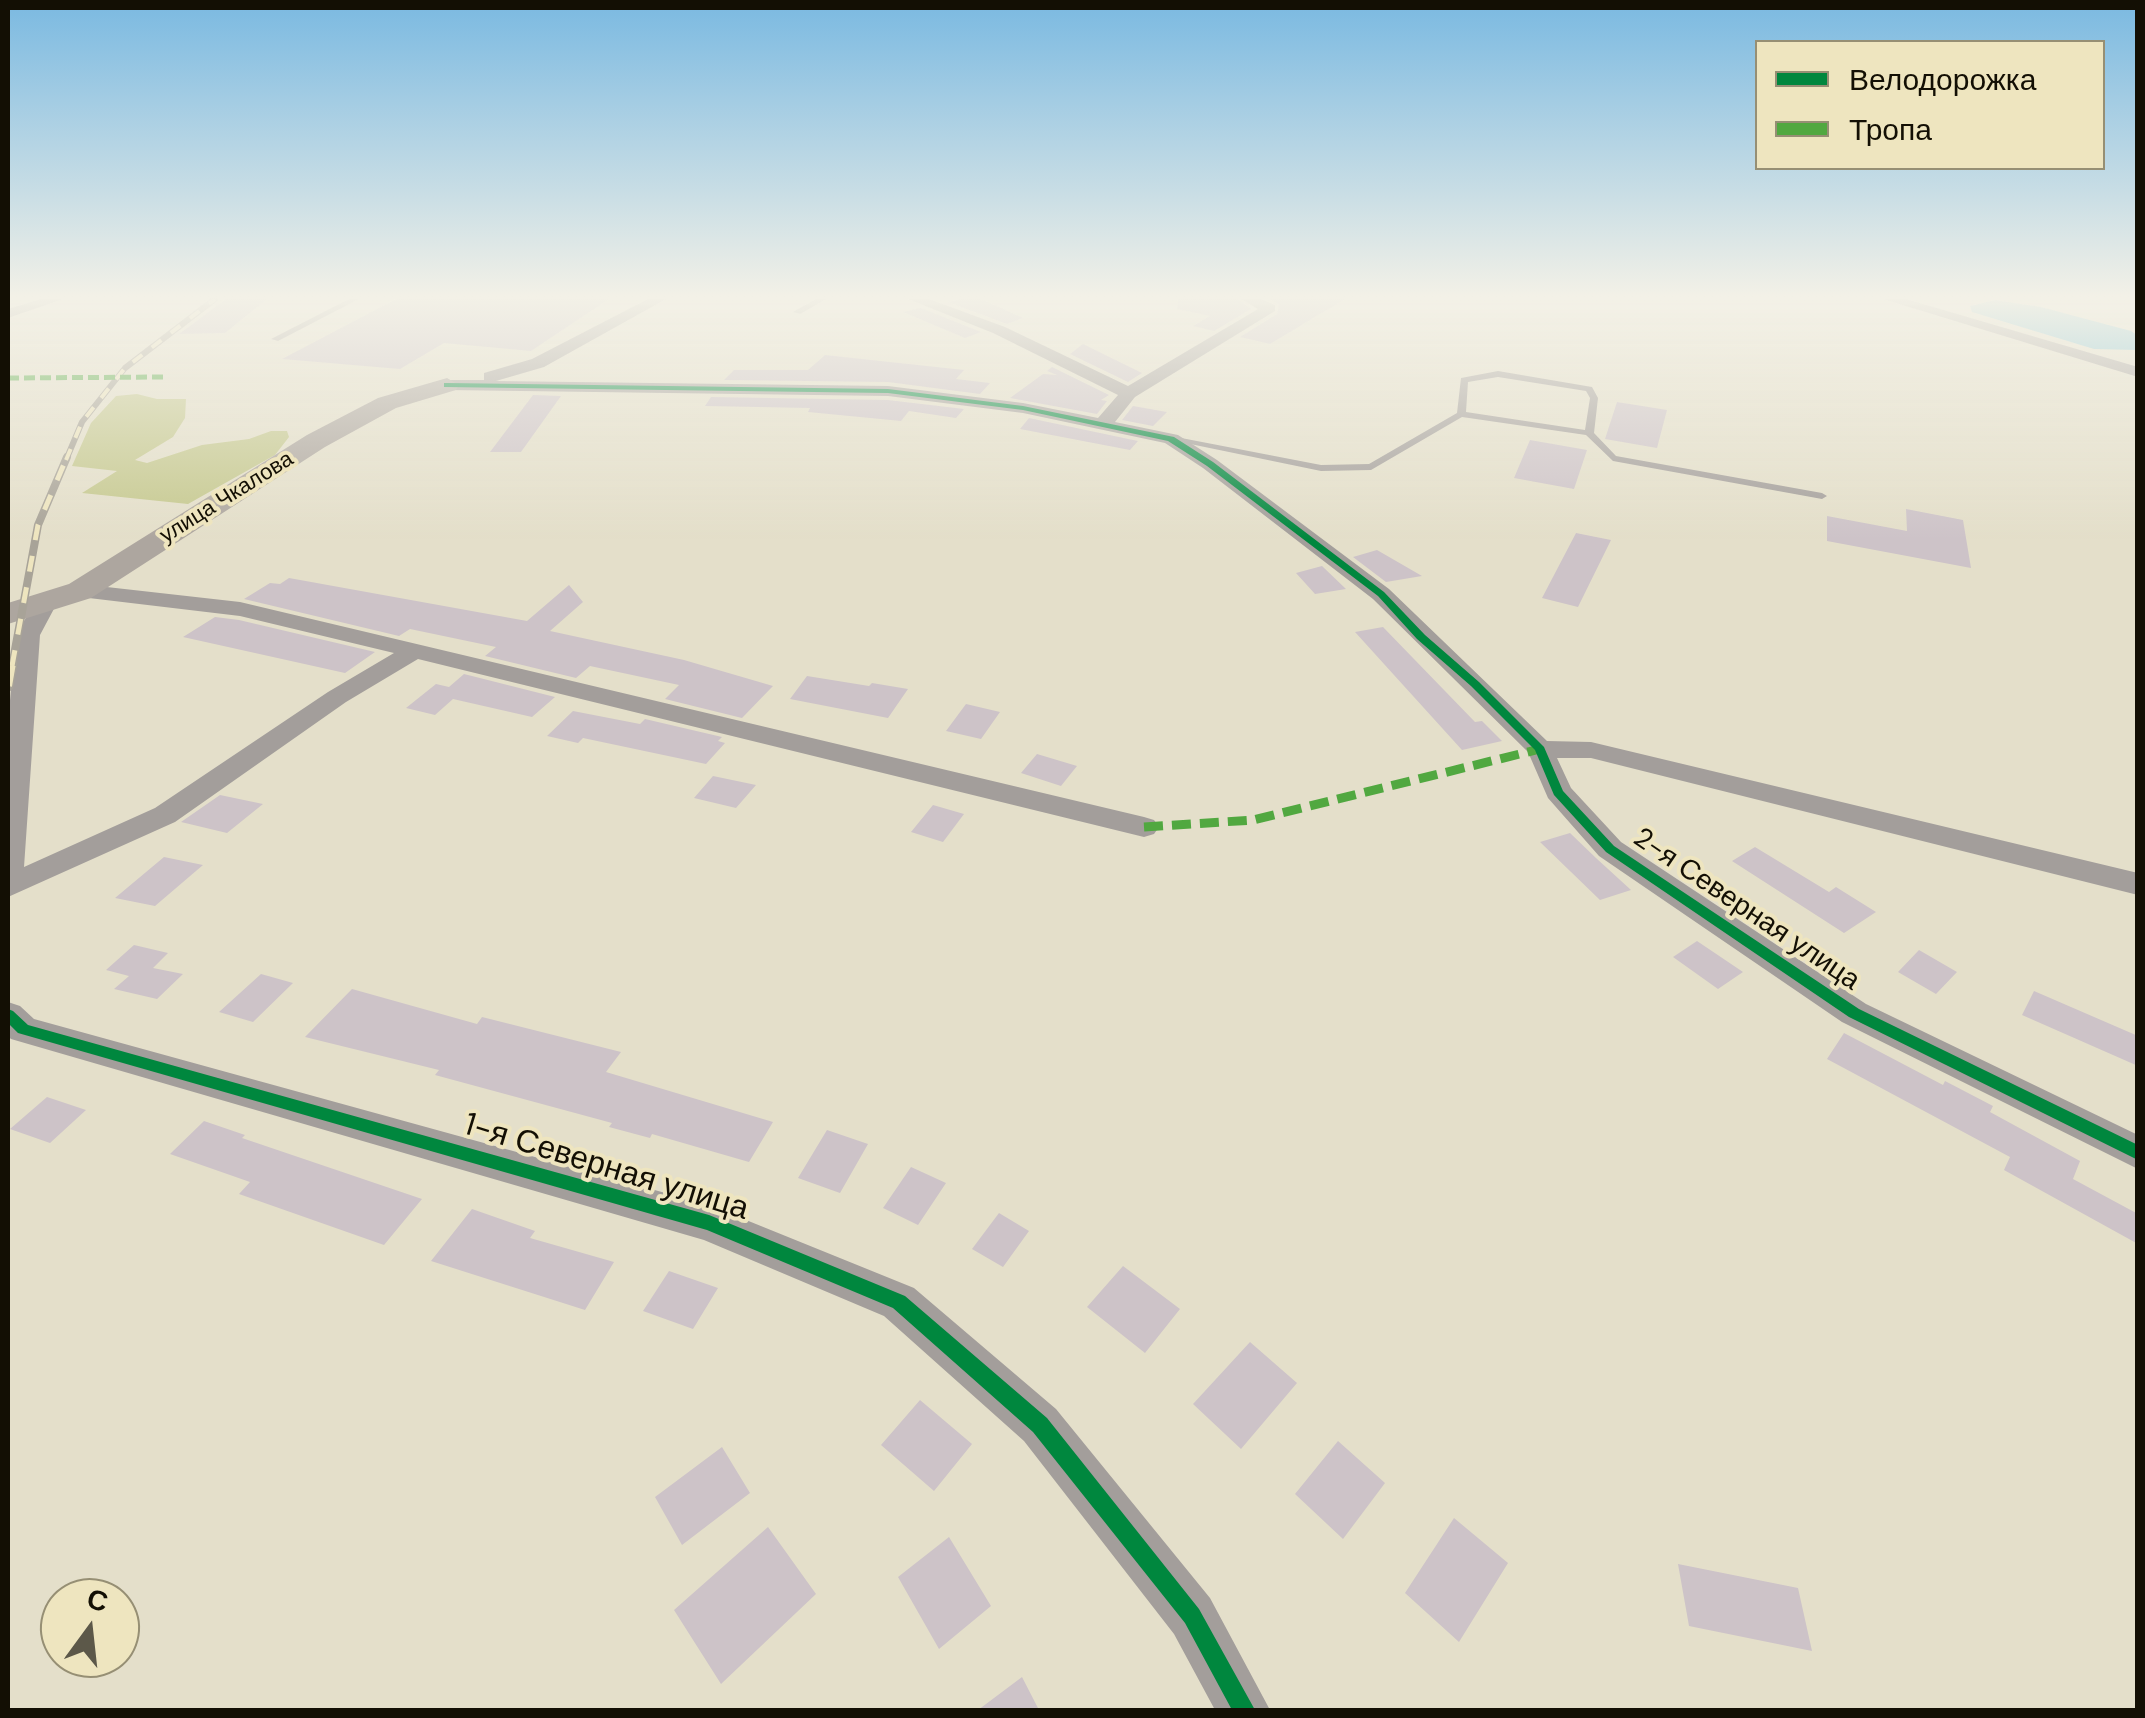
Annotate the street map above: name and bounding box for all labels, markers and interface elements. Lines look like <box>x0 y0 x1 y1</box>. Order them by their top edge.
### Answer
legend <box>1755 40 2105 170</box>
text: Велодорожка <box>1849 60 2036 99</box>
text: Тропа <box>1849 110 1932 149</box>
street label: улица Чкалова <box>155 446 299 550</box>
street label: 2-я Северная улица <box>1626 822 1866 998</box>
street label: 1-я Северная улица <box>459 1106 753 1230</box>
north arrow <box>40 1578 140 1678</box>
text: С <box>83 1580 112 1621</box>

